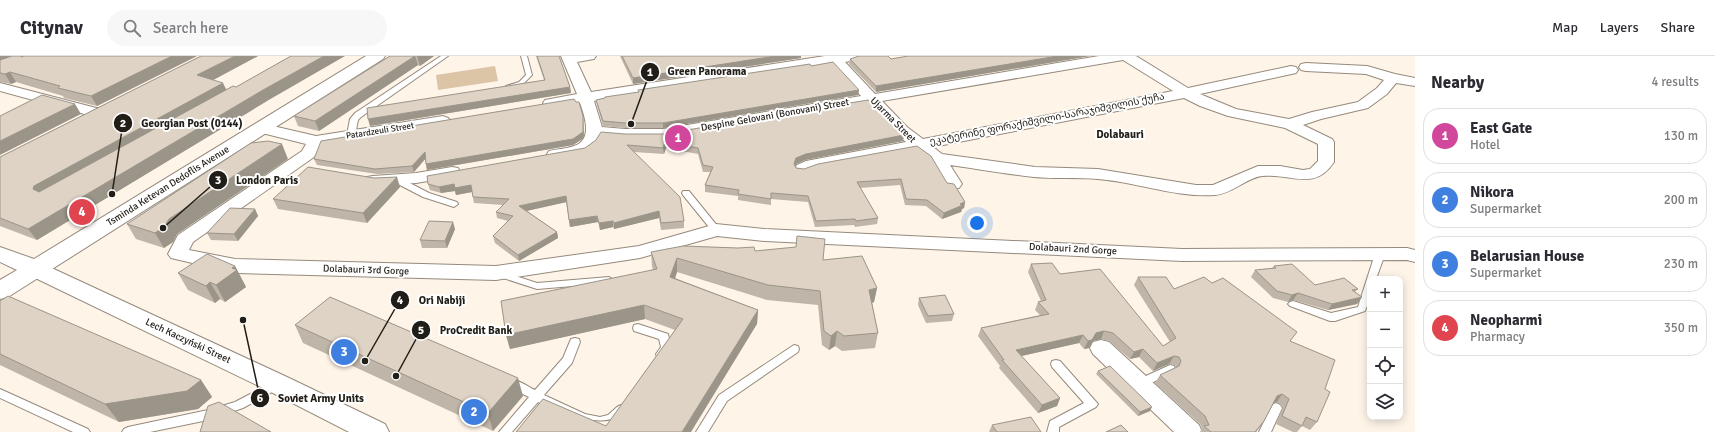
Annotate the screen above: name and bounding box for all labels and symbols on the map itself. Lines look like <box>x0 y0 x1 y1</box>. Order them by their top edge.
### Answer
callout: Green Panorama <box>640 60 754 83</box>
text: 1 <box>647 65 654 80</box>
text: Green Panorama <box>668 65 747 78</box>
street label: ეკატერინე ფორაქიშვილი-სარაჯიშვილის ქუჩა <box>929 90 1165 148</box>
street label: Ujarma Street <box>868 95 919 146</box>
street label: Despine Gelovani (Bonovani) Street <box>700 96 851 134</box>
callout: Georgian Post (0144) <box>113 111 250 134</box>
text: 2 <box>120 116 126 131</box>
text: Georgian Post (0144) <box>141 117 243 130</box>
street label: Patardzeuli Street <box>345 120 415 142</box>
pin: 1 <box>665 123 691 153</box>
district label: Dolabauri <box>1096 128 1144 141</box>
street label: Tsminda Ketevan Dedoflis Avenue <box>105 143 231 229</box>
callout: London Paris <box>208 169 306 192</box>
text: 3 <box>215 173 221 188</box>
text: London Paris <box>236 174 298 187</box>
pin: 4 <box>69 197 95 227</box>
your location <box>967 213 987 233</box>
street label: Dolabauri 2nd Gorge <box>1029 241 1117 257</box>
street label: Dolabauri 3rd Gorge <box>323 262 409 278</box>
callout: Ori Nabiji <box>390 288 473 311</box>
text: 4 <box>397 293 404 308</box>
text: Ori Nabiji <box>419 294 465 307</box>
street label: Lech Kaczyński Street <box>143 316 233 366</box>
callout: ProCredit Bank <box>411 318 520 341</box>
text: 5 <box>418 323 424 338</box>
text: ProCredit Bank <box>440 324 513 337</box>
pin: 3 <box>331 337 357 367</box>
callout: Soviet Army Units <box>250 387 372 410</box>
text: 6 <box>257 391 264 406</box>
text: Soviet Army Units <box>278 392 364 405</box>
pin: 2 <box>461 397 487 427</box>

